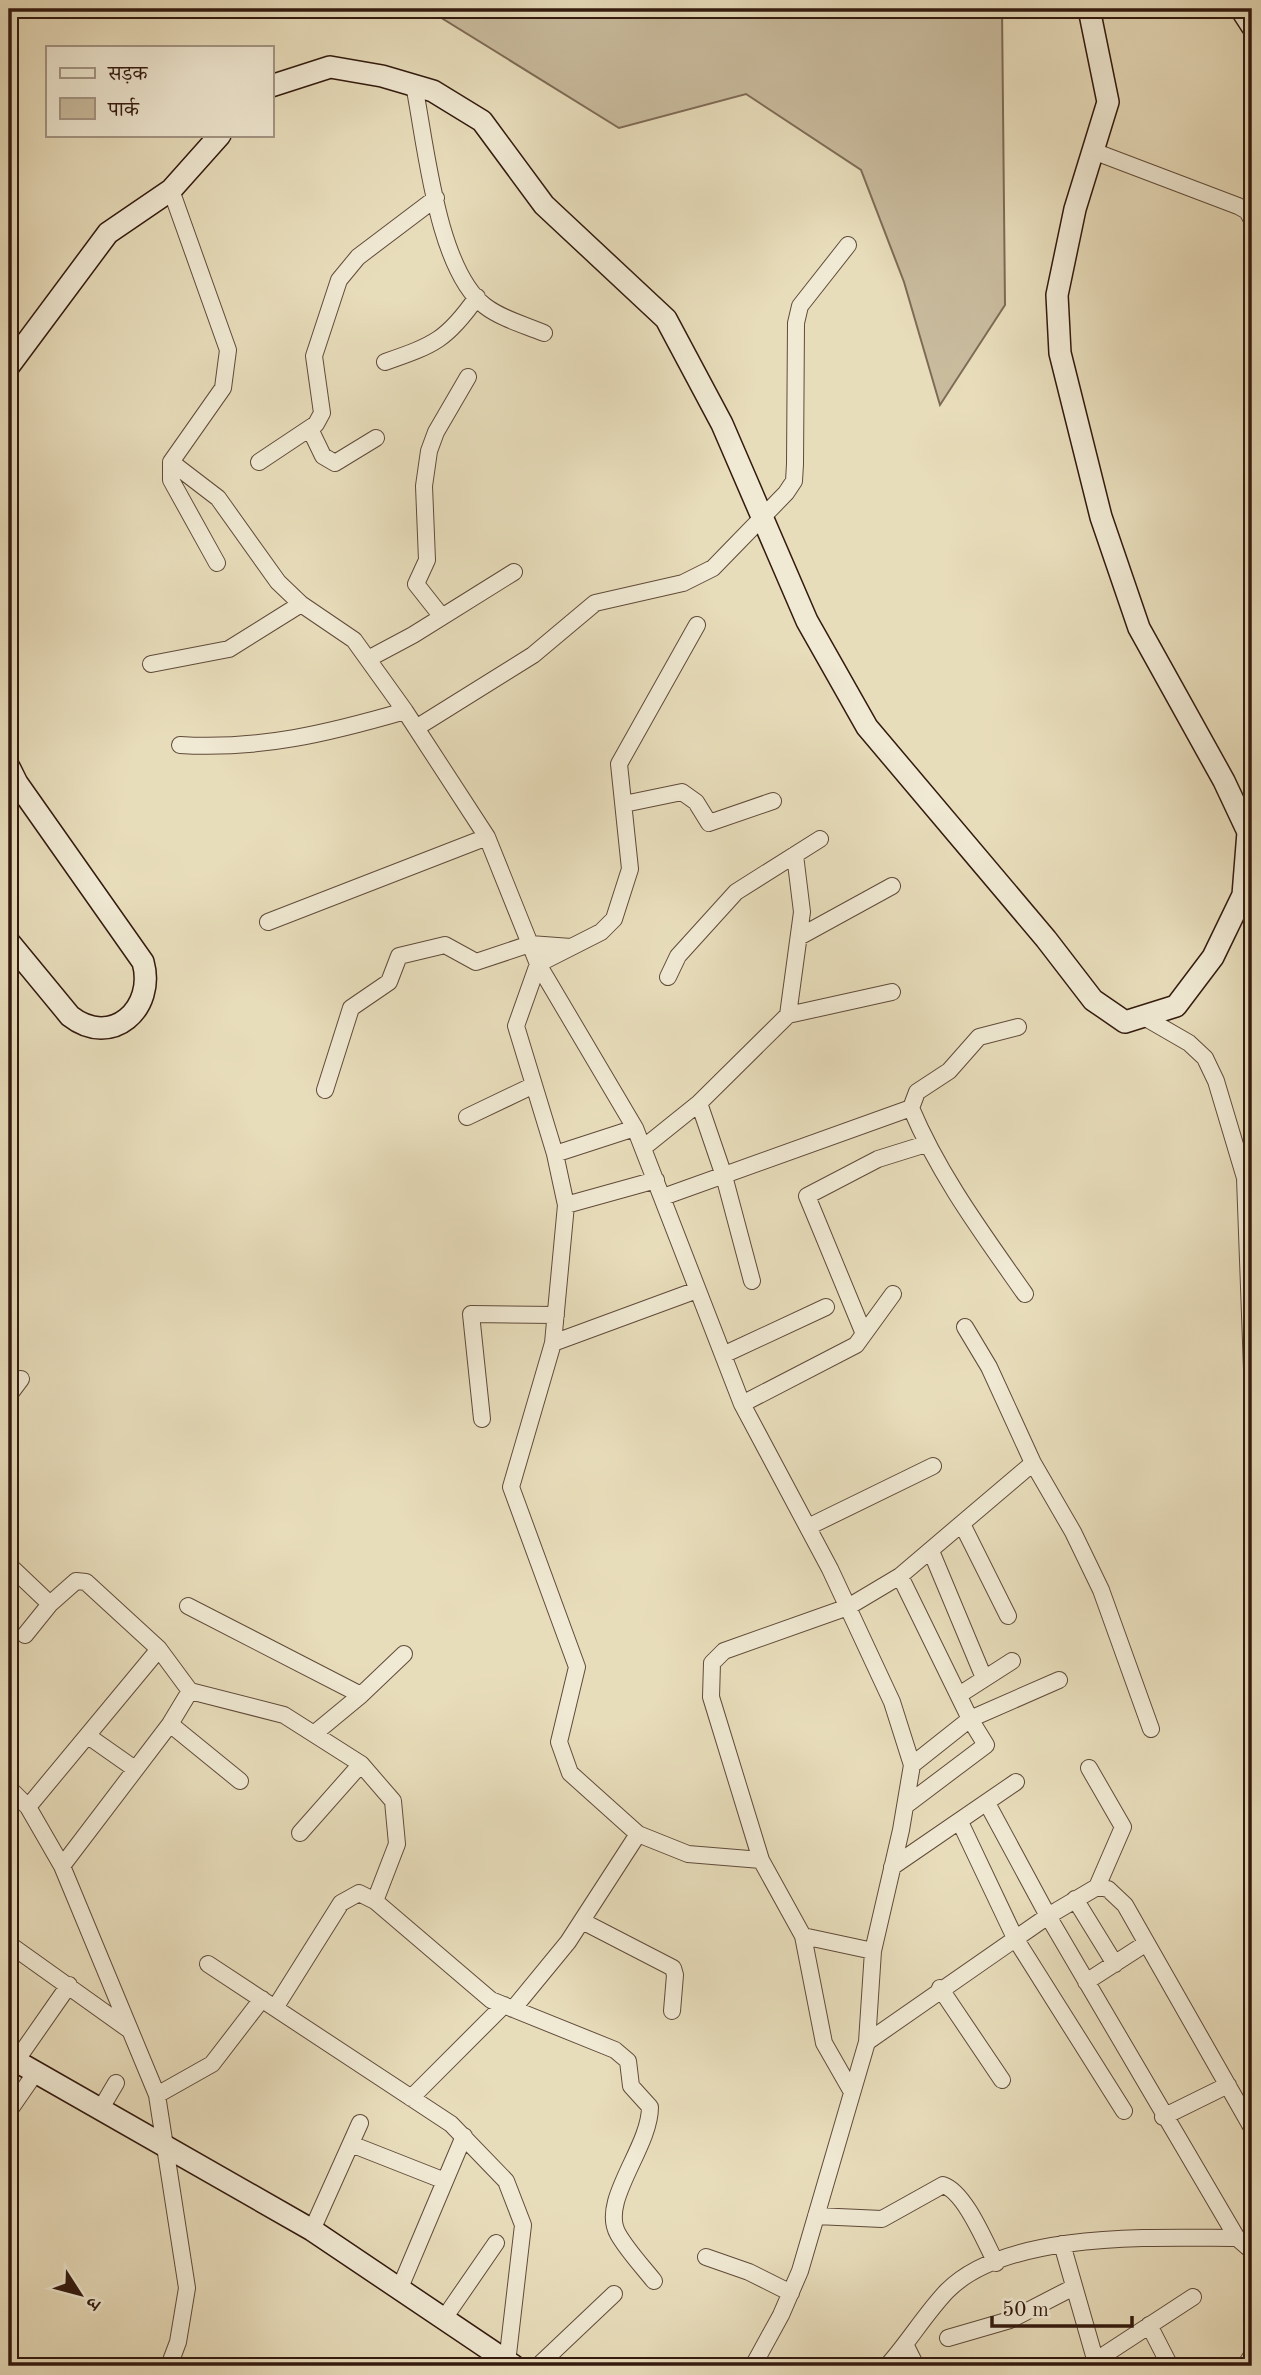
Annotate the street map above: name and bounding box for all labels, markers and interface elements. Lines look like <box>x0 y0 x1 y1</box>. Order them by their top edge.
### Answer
legend <box>46 46 273 136</box>
text: सड़क <box>107 64 148 85</box>
text: पार्क <box>107 97 140 121</box>
north arrow <box>46 2260 116 2330</box>
scale bar <box>992 2284 1132 2328</box>
text: उ <box>80 2291 103 2313</box>
text: 50 m <box>1002 2300 1049 2321</box>

